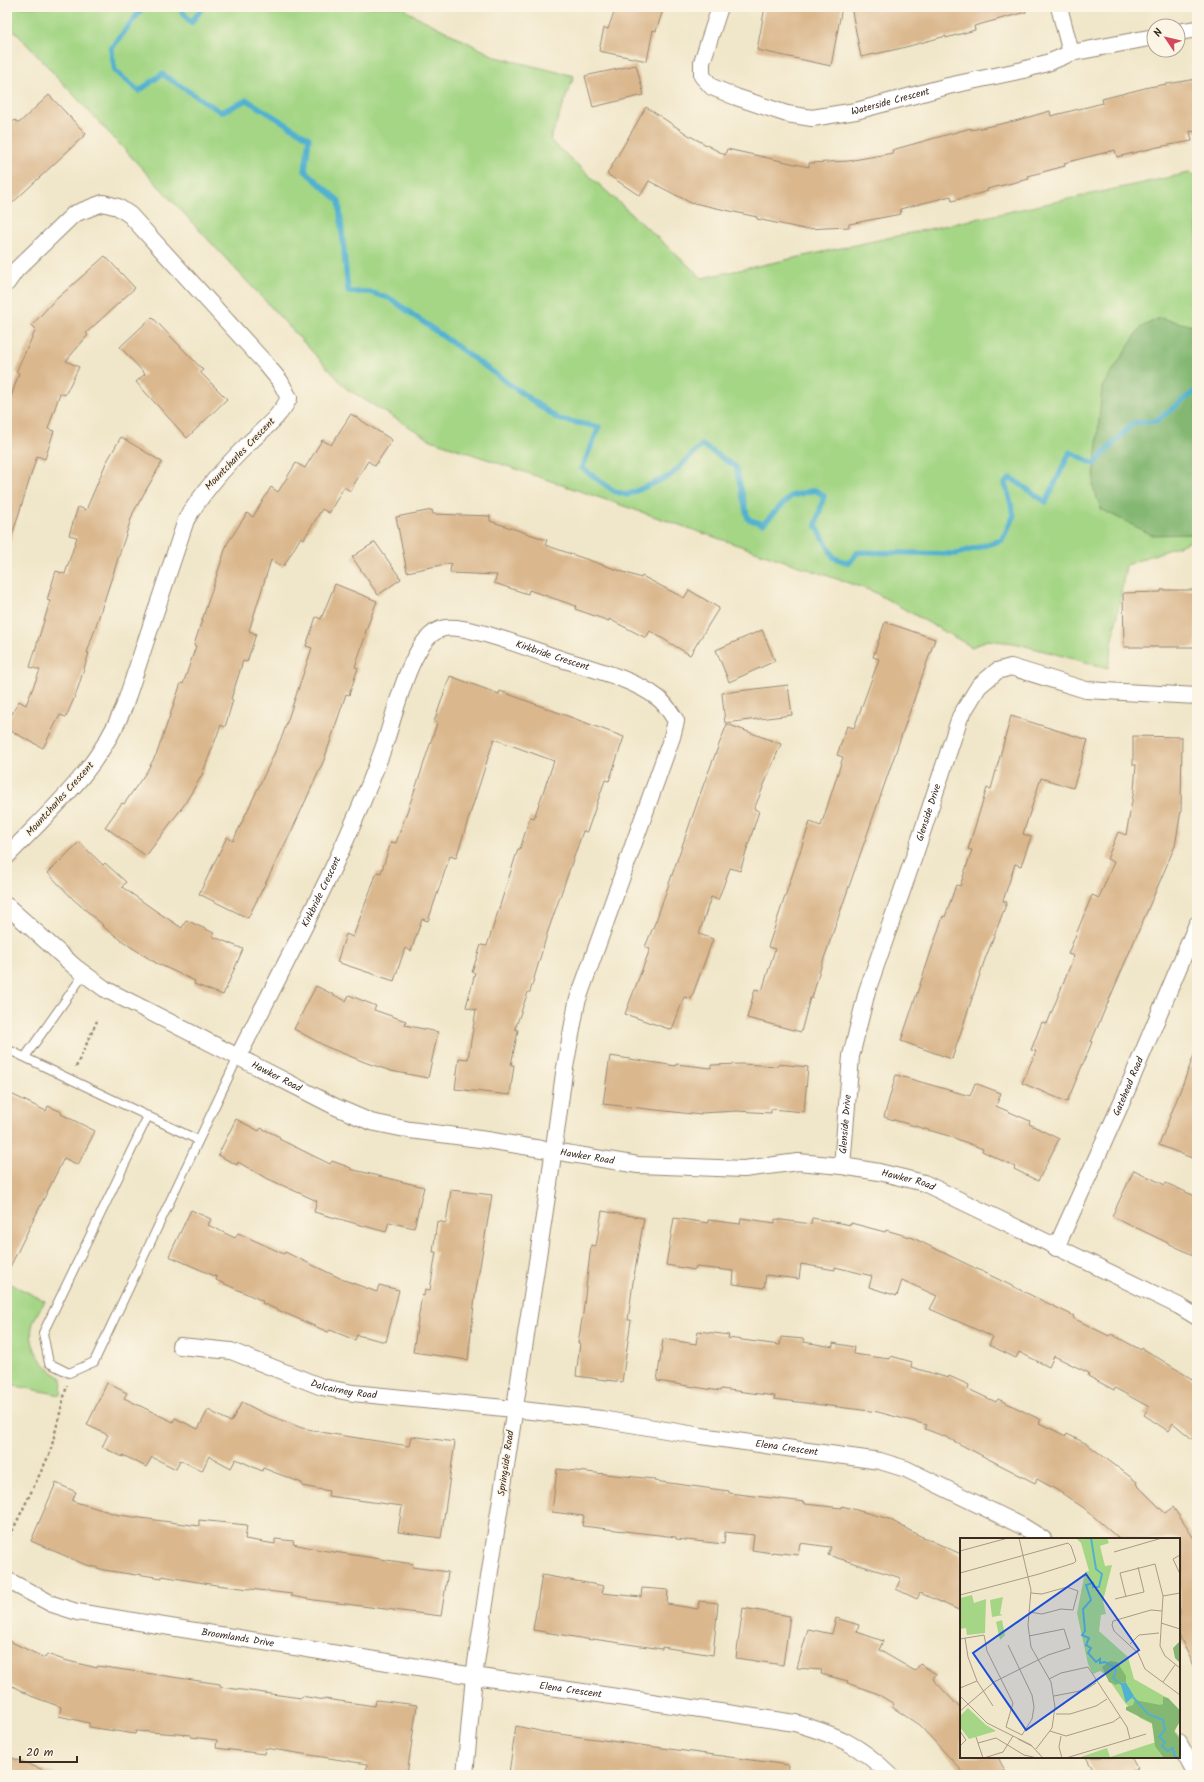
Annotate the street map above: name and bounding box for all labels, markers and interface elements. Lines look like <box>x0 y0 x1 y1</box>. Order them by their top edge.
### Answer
north arrow <box>1146 18 1186 58</box>
text: N <box>1149 25 1168 41</box>
street label: Waterside Crescent <box>850 83 932 120</box>
street label: Mountcharles Crescent <box>201 414 279 494</box>
street label: Kirkbride Crescent <box>513 636 592 675</box>
street label: Mountcharles Crescent <box>22 758 98 840</box>
street label: Glenside Drive <box>912 781 946 843</box>
street label: Kirkbride Crescent <box>297 854 345 930</box>
street label: Gatehead Road <box>1108 1054 1148 1119</box>
street label: Hawker Road <box>248 1057 305 1097</box>
street label: Glenside Drive <box>835 1093 856 1154</box>
street label: Hawker Road <box>559 1144 616 1169</box>
street label: Hawker Road <box>880 1165 939 1196</box>
street label: Dalcairney Road <box>308 1375 379 1403</box>
street label: Springside Road <box>493 1428 519 1497</box>
street label: Elena Crescent <box>754 1436 819 1460</box>
inset map <box>960 1538 1180 1758</box>
street label: Broomlands Drive <box>200 1624 276 1652</box>
street label: Elena Crescent <box>538 1678 603 1703</box>
scale bar <box>20 1738 77 1764</box>
text: 20 m <box>26 1743 54 1762</box>

